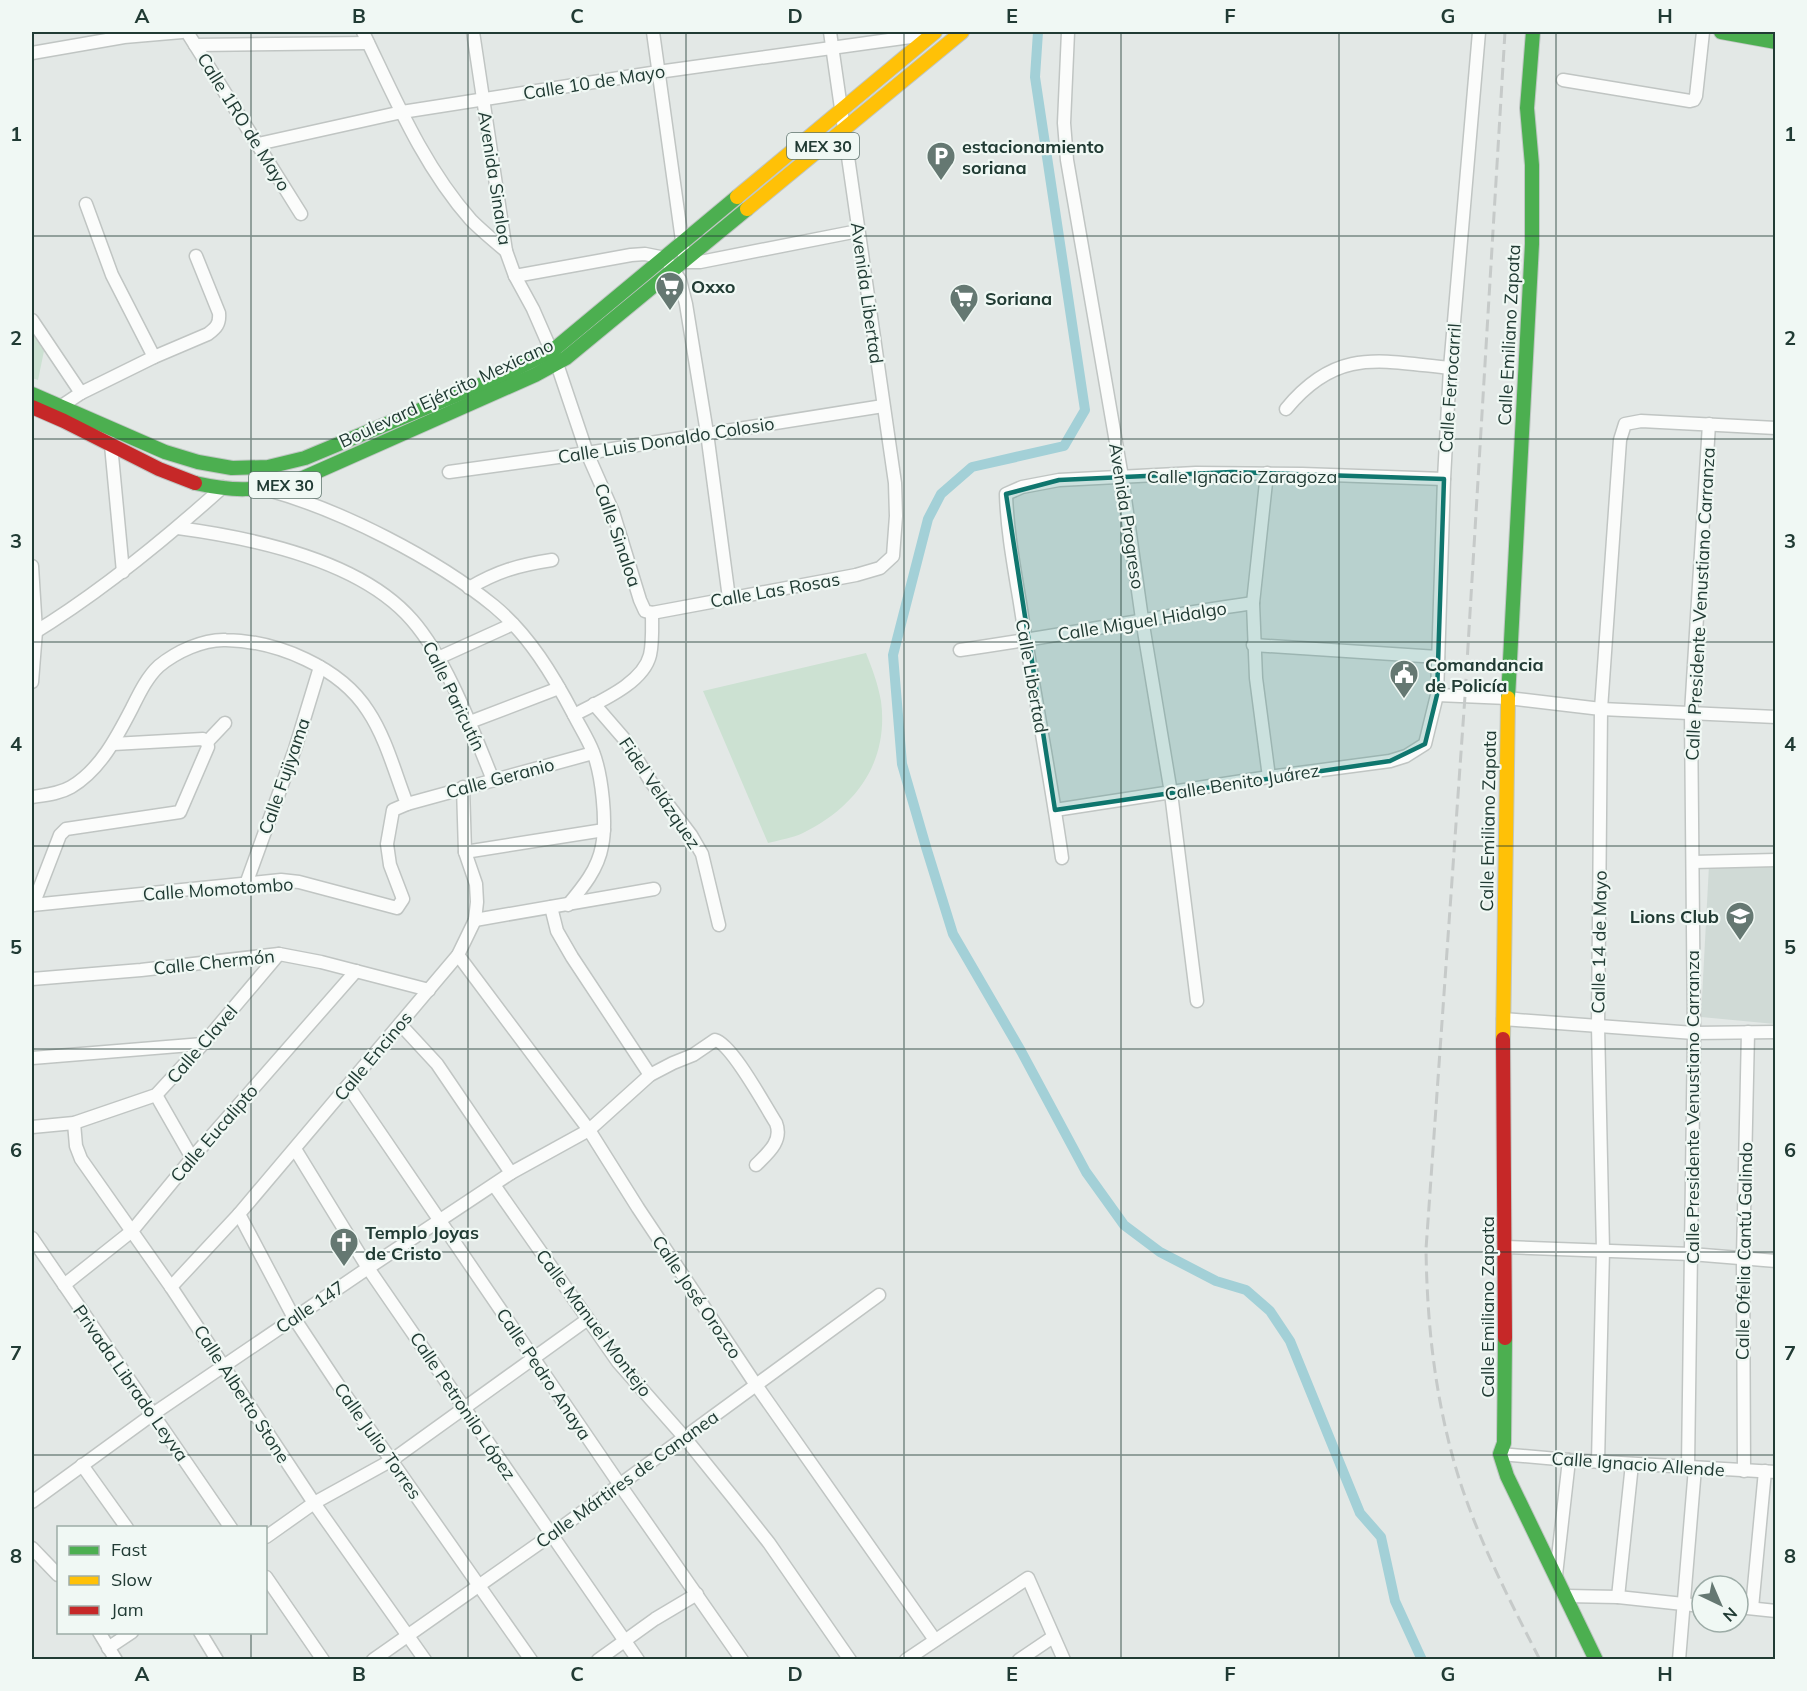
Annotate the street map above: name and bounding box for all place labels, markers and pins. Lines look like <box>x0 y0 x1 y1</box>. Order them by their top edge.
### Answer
place label: estacionamiento soriana <box>962 135 1104 179</box>
parking icon: estacionamiento soriana <box>925 140 957 182</box>
supermarket icon: Oxxo <box>654 270 686 312</box>
place label: Oxxo <box>691 275 735 298</box>
supermarket icon: Soriana <box>948 282 980 324</box>
place label: Soriana <box>985 287 1052 310</box>
place label: Comandancia de Policía <box>1425 653 1544 697</box>
public building icon: Comandancia de Policía <box>1388 658 1420 700</box>
school or university icon: Lions Club <box>1724 900 1756 942</box>
place label: Lions Club <box>1630 905 1719 928</box>
place label: Templo Joyas de Cristo <box>365 1221 479 1265</box>
church icon: Templo Joyas de Cristo <box>328 1226 360 1268</box>

